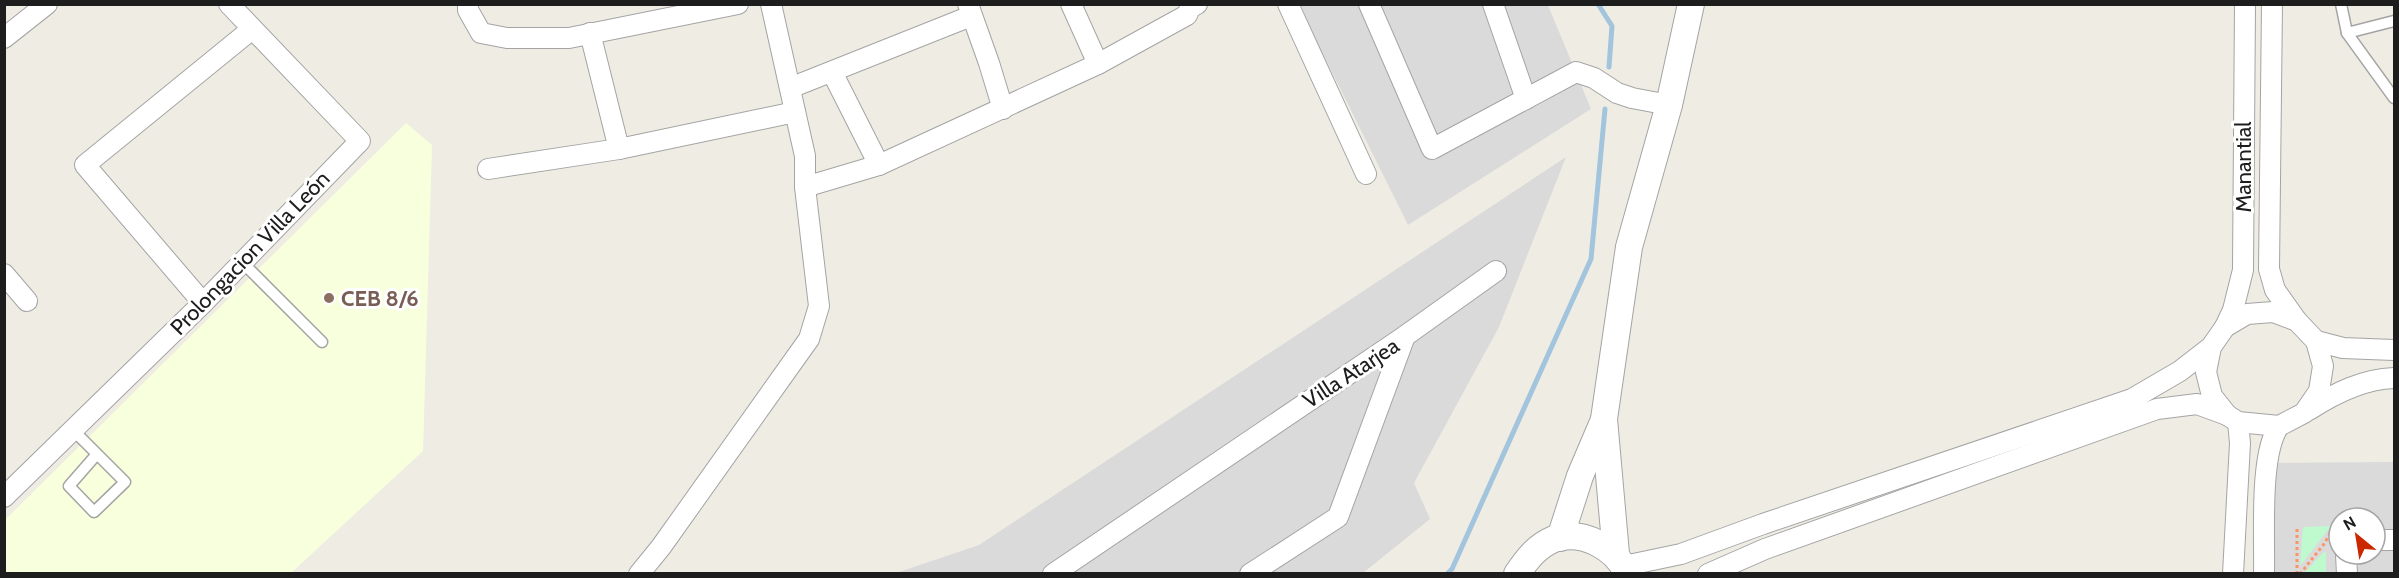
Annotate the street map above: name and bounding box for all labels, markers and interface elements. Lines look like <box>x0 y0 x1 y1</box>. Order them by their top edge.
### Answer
street label: Manantial <box>2230 121 2257 213</box>
street label: Prolongacion Villa León <box>165 165 335 341</box>
place label: CEB 8/6 <box>341 285 419 312</box>
marker: CEB 8/6 <box>322 291 336 305</box>
street label: Villa Atarjea <box>1298 332 1405 414</box>
north arrow <box>2327 506 2387 566</box>
text: N <box>2340 512 2359 534</box>

